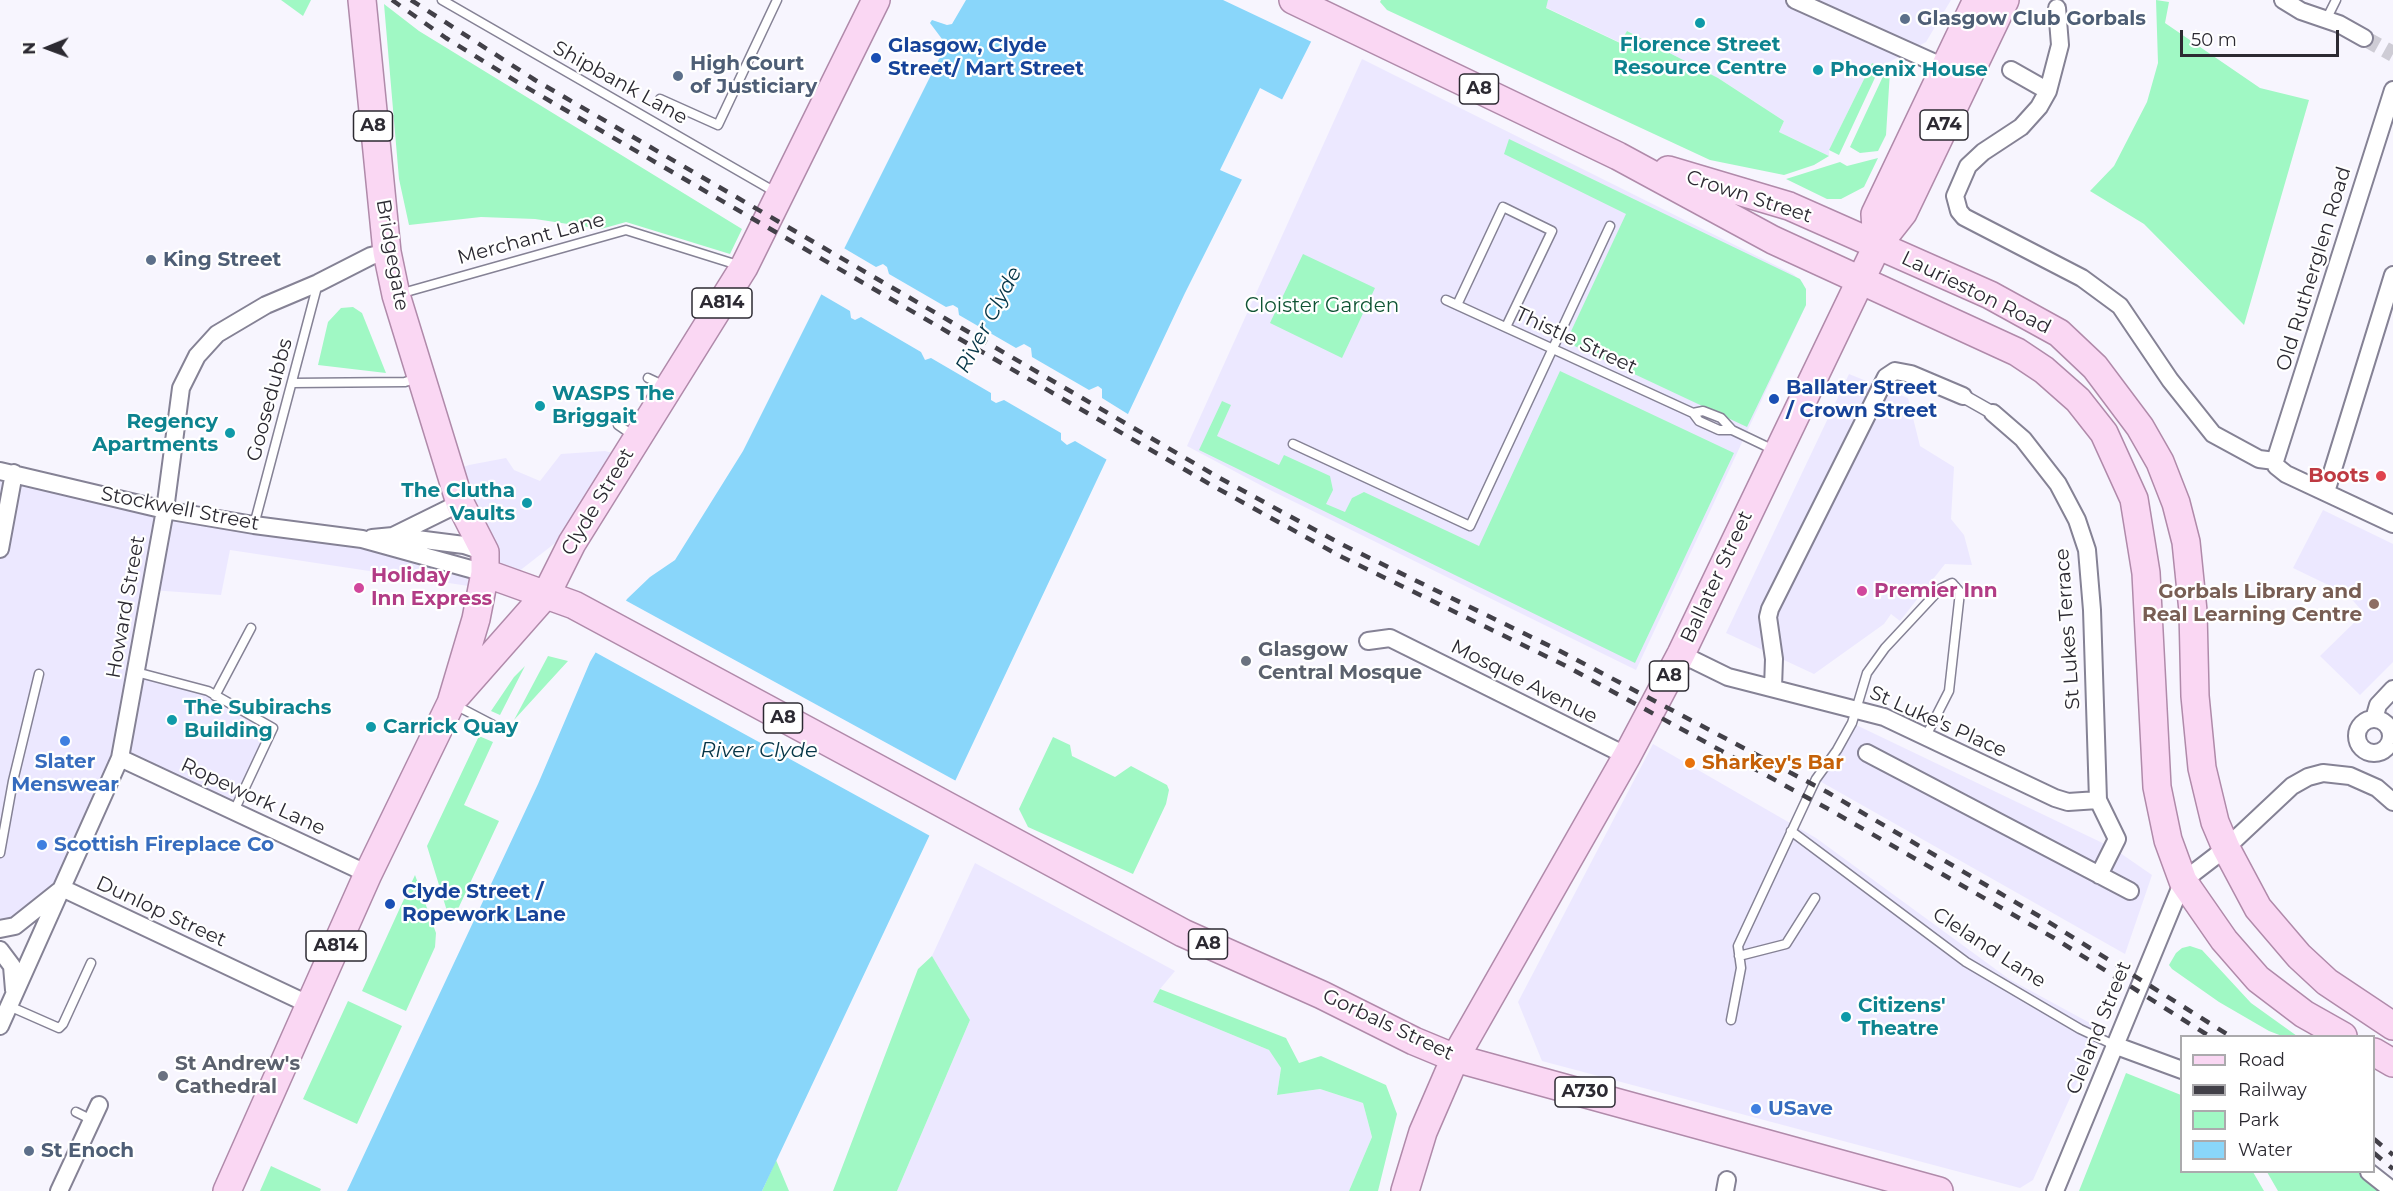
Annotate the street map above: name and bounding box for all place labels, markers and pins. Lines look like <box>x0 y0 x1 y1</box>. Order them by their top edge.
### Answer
place label: Glasgow Club Gorbals <box>1917 7 2146 31</box>
marker: Glasgow Club Gorbals <box>1898 12 1912 26</box>
marker: Florence Street Resource Centre <box>1693 16 1707 30</box>
place label: Florence Street Resource Centre <box>1613 33 1787 80</box>
place label: Glasgow, Clyde Street/ Mart Street <box>888 34 1084 81</box>
marker: Glasgow, Clyde Street/ Mart Street <box>869 51 883 65</box>
place label: High Court of Justiciary <box>690 52 817 99</box>
place label: Phoenix House <box>1830 58 1988 82</box>
marker: Phoenix House <box>1811 63 1825 77</box>
marker: High Court of Justiciary <box>671 69 685 83</box>
place label: King Street <box>163 248 281 272</box>
marker: King Street <box>144 253 158 267</box>
place label: Ballater Street / Crown Street <box>1786 376 1937 423</box>
place label: WASPS The Briggait <box>552 382 675 429</box>
marker: Ballater Street / Crown Street <box>1767 392 1781 406</box>
marker: WASPS The Briggait <box>533 399 547 413</box>
place label: Regency Apartments <box>92 410 218 457</box>
marker: Regency Apartments <box>223 426 237 440</box>
place label: Boots <box>2308 464 2369 488</box>
marker: Boots <box>2374 469 2388 483</box>
place label: The Clutha Vaults <box>401 479 515 526</box>
marker: The Clutha Vaults <box>520 496 534 510</box>
place label: Holiday Inn Express <box>371 564 492 611</box>
place label: Premier Inn <box>1874 579 1998 603</box>
place label: Gorbals Library and Real Learning Centre <box>2142 580 2362 627</box>
marker: Holiday Inn Express <box>352 581 366 595</box>
marker: Premier Inn <box>1855 584 1869 598</box>
marker: Gorbals Library and Real Learning Centre <box>2367 597 2381 611</box>
place label: Glasgow Central Mosque <box>1258 638 1422 685</box>
marker: Glasgow Central Mosque <box>1239 654 1253 668</box>
place label: The Subirachs Building <box>184 696 331 743</box>
marker: The Subirachs Building <box>165 713 179 727</box>
place label: Carrick Quay <box>383 715 518 739</box>
marker: Carrick Quay <box>364 720 378 734</box>
marker: Slater Menswear <box>58 734 72 748</box>
place label: Slater Menswear <box>11 750 119 797</box>
place label: Sharkey's Bar <box>1702 751 1844 775</box>
marker: Sharkey's Bar <box>1683 756 1697 770</box>
place label: Scottish Fireplace Co <box>54 833 274 857</box>
marker: Scottish Fireplace Co <box>35 838 49 852</box>
place label: Clyde Street / Ropework Lane <box>402 880 566 927</box>
marker: Clyde Street / Ropework Lane <box>383 897 397 911</box>
place label: Citizens' Theatre <box>1858 994 1946 1041</box>
marker: Citizens' Theatre <box>1839 1010 1853 1024</box>
place label: St Andrew's Cathedral <box>175 1052 300 1099</box>
marker: St Andrew's Cathedral <box>156 1069 170 1083</box>
place label: USave <box>1768 1097 1833 1121</box>
marker: USave <box>1749 1102 1763 1116</box>
place label: St Enoch <box>41 1139 134 1163</box>
marker: St Enoch <box>22 1144 36 1158</box>

